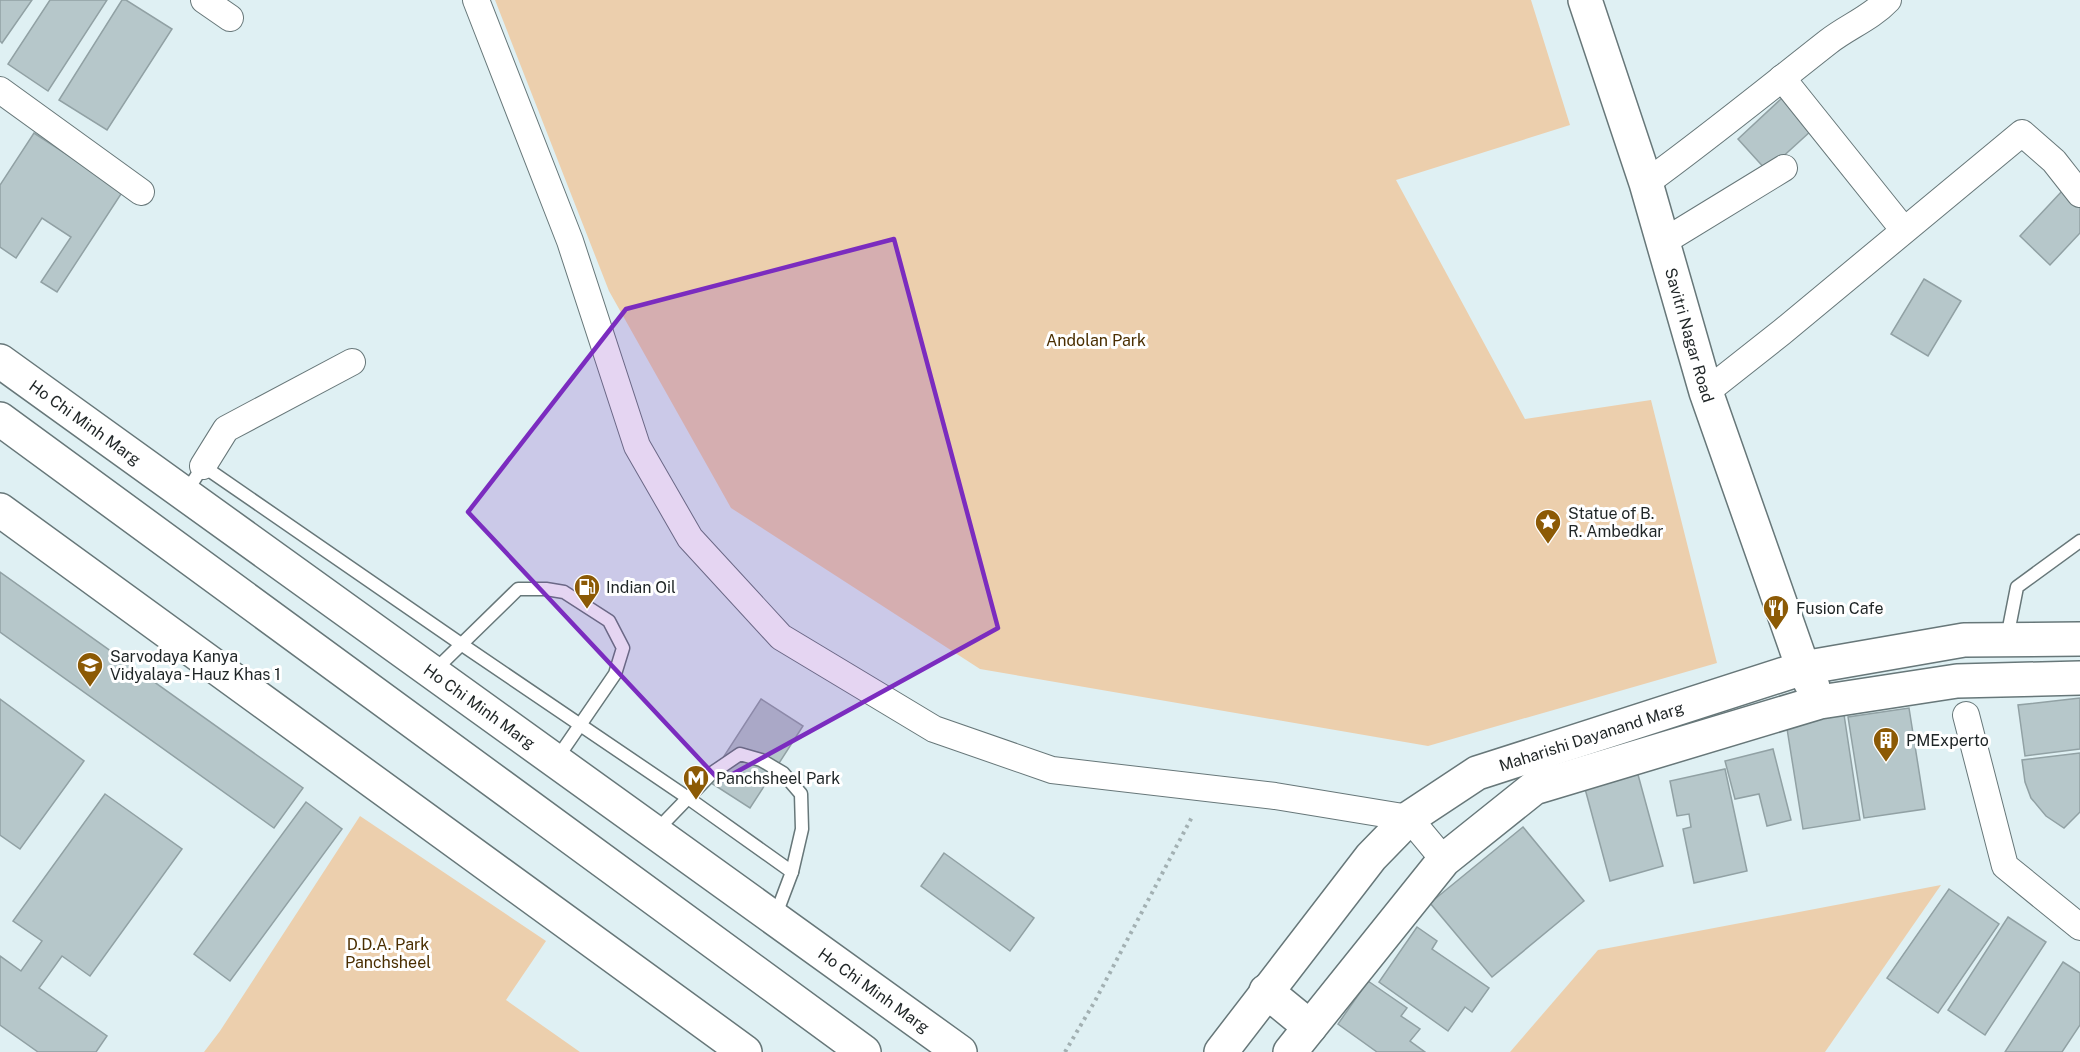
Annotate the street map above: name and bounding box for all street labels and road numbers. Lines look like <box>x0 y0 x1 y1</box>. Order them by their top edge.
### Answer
street label: Savitri Nagar Road <box>1661 265 1718 405</box>
street label: Ho Chi Minh Marg <box>26 376 145 469</box>
street label: Ho Chi Minh Marg <box>420 660 539 753</box>
street label: Maharishi Dayanand Marg <box>1496 698 1686 775</box>
street label: Ho Chi Minh Marg <box>815 944 934 1037</box>

